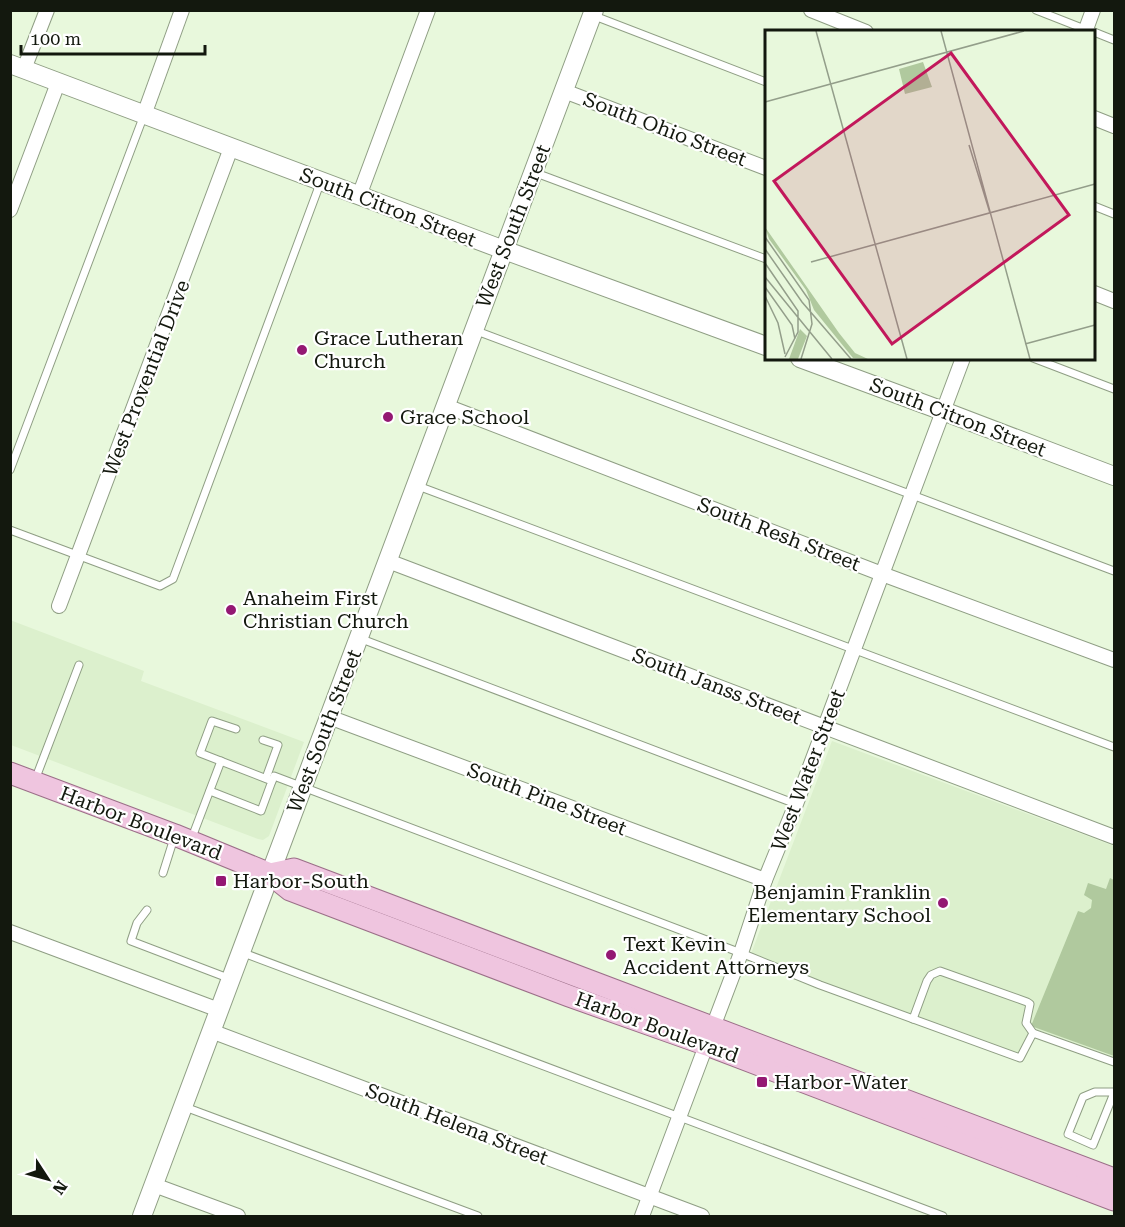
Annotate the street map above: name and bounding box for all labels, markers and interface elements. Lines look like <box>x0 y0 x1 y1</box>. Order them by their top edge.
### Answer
scale bar <box>21 18 206 56</box>
text: 100 m <box>30 28 81 49</box>
inset map <box>765 30 1095 360</box>
street label: South Ohio Street <box>580 87 750 171</box>
street label: West South Street <box>471 141 555 311</box>
street label: South Citron Street <box>296 162 480 252</box>
street label: West Provential Drive <box>97 276 195 480</box>
place label: Grace Lutheran Church <box>314 326 464 373</box>
marker: Grace Lutheran Church <box>295 343 309 357</box>
street label: South Citron Street <box>866 372 1050 462</box>
place label: Grace School <box>400 405 529 429</box>
marker: Grace School <box>381 410 395 424</box>
street label: South Resh Street <box>694 492 864 576</box>
place label: Anaheim First Christian Church <box>243 586 409 633</box>
marker: Anaheim First Christian Church <box>224 603 238 617</box>
street label: South Janss Street <box>629 643 805 729</box>
street label: West South Street <box>282 646 366 816</box>
street label: West Water Street <box>766 685 850 854</box>
street label: South Pine Street <box>464 758 630 841</box>
street label: Harbor Boulevard <box>56 781 226 865</box>
place label: Harbor-South <box>233 869 369 893</box>
marker: Harbor-South <box>214 874 228 888</box>
place label: Benjamin Franklin Elementary School <box>748 880 931 927</box>
marker: Benjamin Franklin Elementary School <box>936 896 950 910</box>
place label: Text Kevin Accident Attorneys <box>623 932 809 979</box>
marker: Text Kevin Accident Attorneys <box>604 948 618 962</box>
street label: Harbor Boulevard <box>572 986 742 1068</box>
place label: Harbor-Water <box>774 1070 908 1094</box>
marker: Harbor-Water <box>755 1075 769 1089</box>
street label: South Helena Street <box>362 1078 552 1170</box>
north arrow <box>18 1149 78 1209</box>
text: N <box>48 1177 71 1198</box>

